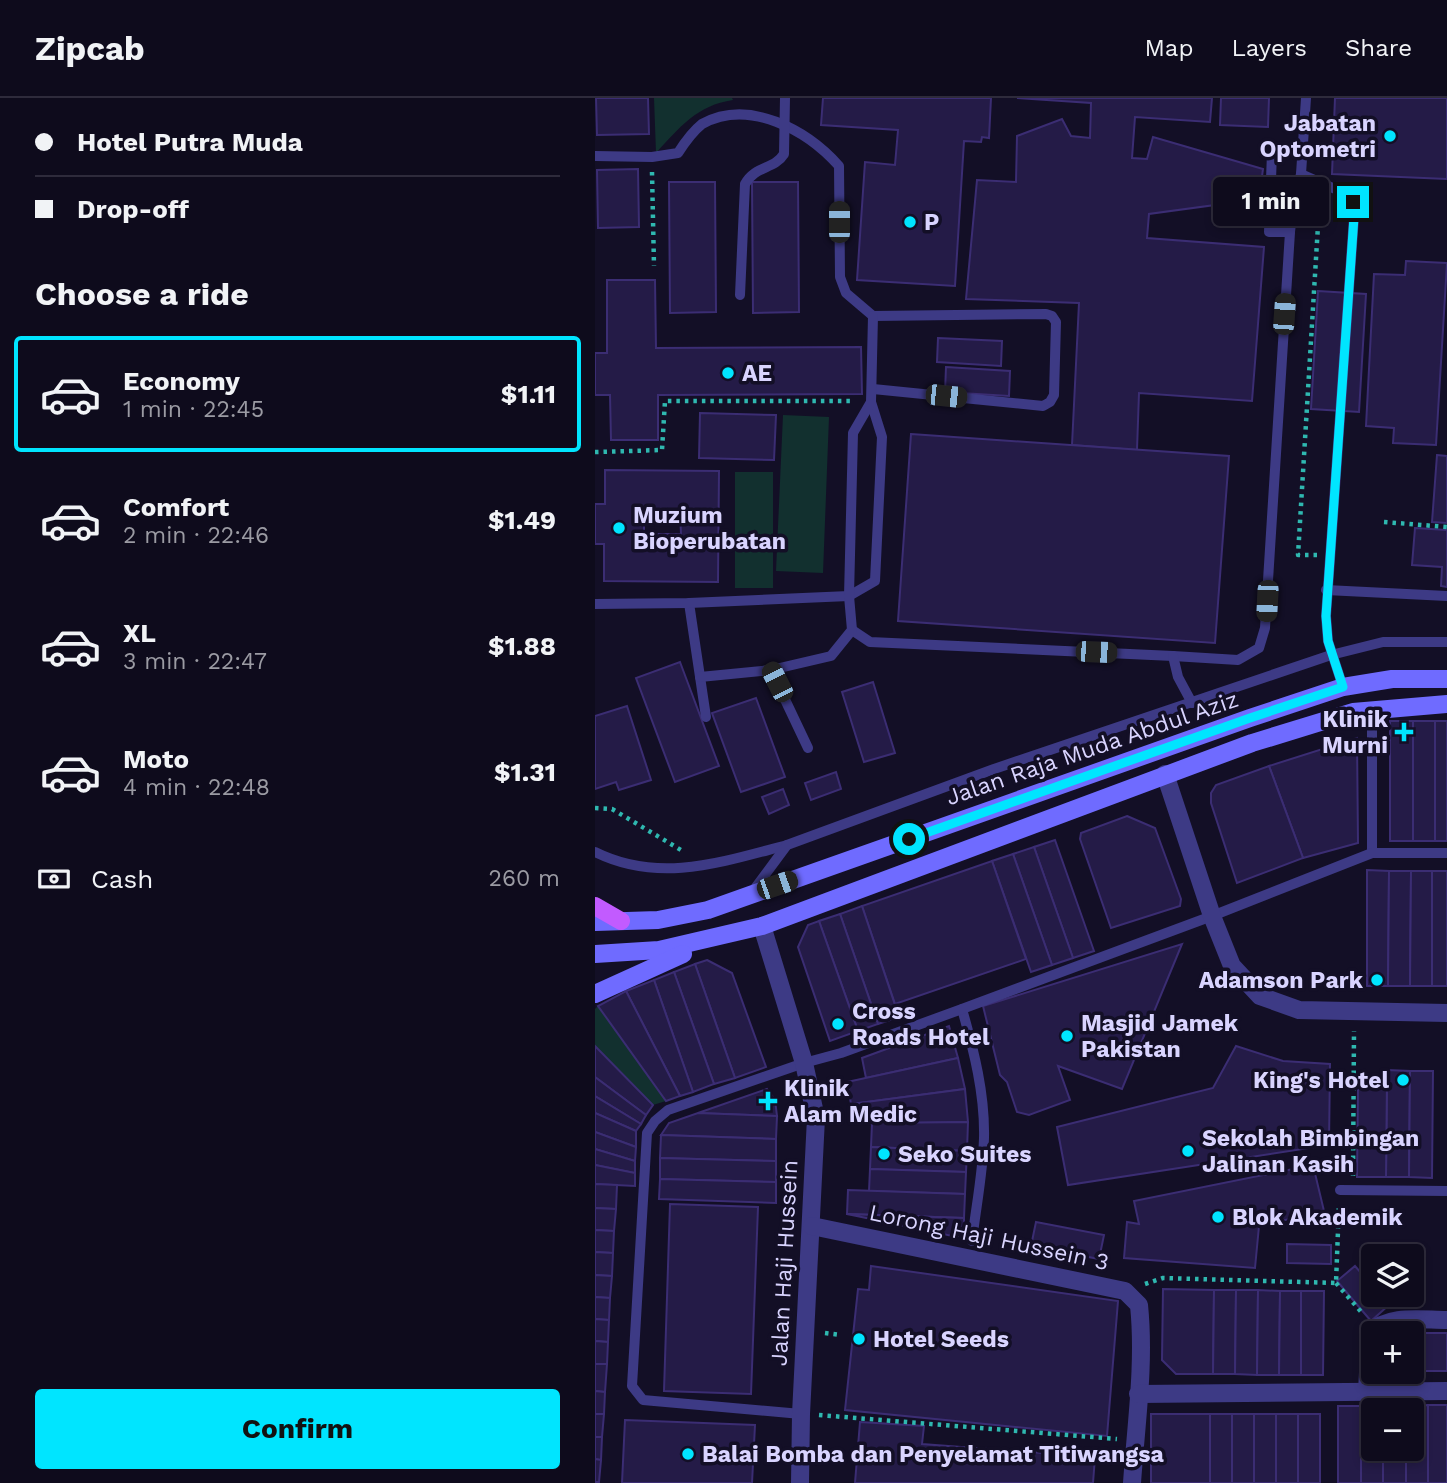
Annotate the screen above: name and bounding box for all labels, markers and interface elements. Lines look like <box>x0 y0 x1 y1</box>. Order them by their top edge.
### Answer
text: Zipcab <box>35 29 145 68</box>
text: Map <box>1145 34 1193 62</box>
text: Layers <box>1231 34 1307 62</box>
text: Share <box>1345 34 1412 62</box>
place label: Jabatan Optometri <box>1259 110 1376 163</box>
text: Hotel Putra Muda <box>77 127 303 157</box>
marker: Jabatan Optometri <box>1382 128 1398 144</box>
callout: 1 min <box>1213 178 1329 226</box>
route end <box>1337 186 1369 218</box>
text: 1 min <box>1241 188 1301 215</box>
text: Drop-off <box>77 194 189 224</box>
car <box>829 201 850 243</box>
place label: P <box>924 209 939 236</box>
marker: P <box>902 214 918 230</box>
text: Choose a ride <box>35 275 249 313</box>
car <box>1273 292 1296 336</box>
place label: AE <box>742 360 772 387</box>
icon: car <box>39 363 102 426</box>
marker: AE <box>720 365 736 381</box>
text: Economy <box>123 366 240 396</box>
text: $1.11 <box>501 379 556 409</box>
car <box>925 383 968 409</box>
text: 1 min · 22:45 <box>123 396 264 423</box>
icon: car <box>39 489 102 552</box>
text: Comfort <box>123 492 229 522</box>
place label: Muzium Bioperubatan <box>633 502 786 555</box>
text: $1.49 <box>488 505 556 535</box>
marker: Muzium Bioperubatan <box>611 520 627 536</box>
text: 2 min · 22:46 <box>123 522 269 549</box>
car <box>1256 579 1279 623</box>
icon: car <box>39 615 102 678</box>
text: XL <box>123 618 156 648</box>
text: $1.88 <box>488 631 556 661</box>
car <box>1075 641 1118 663</box>
text: 3 min · 22:47 <box>123 648 267 675</box>
car <box>759 659 796 705</box>
street label: Jalan Raja Muda Abdul Aziz <box>943 686 1242 811</box>
place label: Klinik Murni <box>1322 706 1389 759</box>
marker: Klinik Murni <box>1394 722 1414 742</box>
icon: car <box>39 741 102 804</box>
text: Moto <box>123 744 189 774</box>
text: $1.31 <box>494 757 556 787</box>
text: 4 min · 22:48 <box>123 774 270 801</box>
route start <box>893 823 925 855</box>
icon: cash <box>35 860 73 898</box>
text: Cash <box>91 864 153 894</box>
text: 260 m <box>489 865 560 892</box>
car <box>754 868 801 902</box>
place label: Adamson Park <box>1199 967 1364 994</box>
marker: Adamson Park <box>1369 972 1385 988</box>
place label: Cross Roads Hotel <box>852 998 990 1051</box>
place label: Masjid Jamek Pakistan <box>1081 1010 1239 1063</box>
marker: Cross Roads Hotel <box>830 1016 846 1032</box>
marker: Masjid Jamek Pakistan <box>1059 1028 1075 1044</box>
place label: King's Hotel <box>1253 1067 1389 1094</box>
marker: King's Hotel <box>1395 1072 1411 1088</box>
place label: Klinik Alam Medic <box>784 1075 917 1128</box>
marker: Klinik Alam Medic <box>758 1091 778 1111</box>
place label: Sekolah Bimbingan Jalinan Kasih <box>1202 1125 1419 1178</box>
place label: Seko Suites <box>898 1141 1032 1168</box>
marker: Sekolah Bimbingan Jalinan Kasih <box>1180 1143 1196 1159</box>
marker: Seko Suites <box>876 1146 892 1162</box>
street label: Jalan Haji Hussein <box>766 1159 803 1367</box>
street label: Lorong Haji Hussein 3 <box>867 1199 1111 1276</box>
place label: Blok Akademik <box>1232 1204 1403 1231</box>
marker: Blok Akademik <box>1210 1209 1226 1225</box>
map controls <box>1361 1244 1424 1461</box>
button: layers <box>1361 1244 1424 1307</box>
button: + <box>1361 1321 1424 1384</box>
place label: Hotel Seeds <box>873 1326 1009 1353</box>
marker: Hotel Seeds <box>851 1331 867 1347</box>
button: Confirm <box>35 1389 560 1469</box>
button: − <box>1361 1398 1424 1461</box>
place label: Balai Bomba dan Penyelamat Titiwangsa <box>702 1441 1164 1468</box>
marker: Balai Bomba dan Penyelamat Titiwangsa <box>680 1446 696 1462</box>

